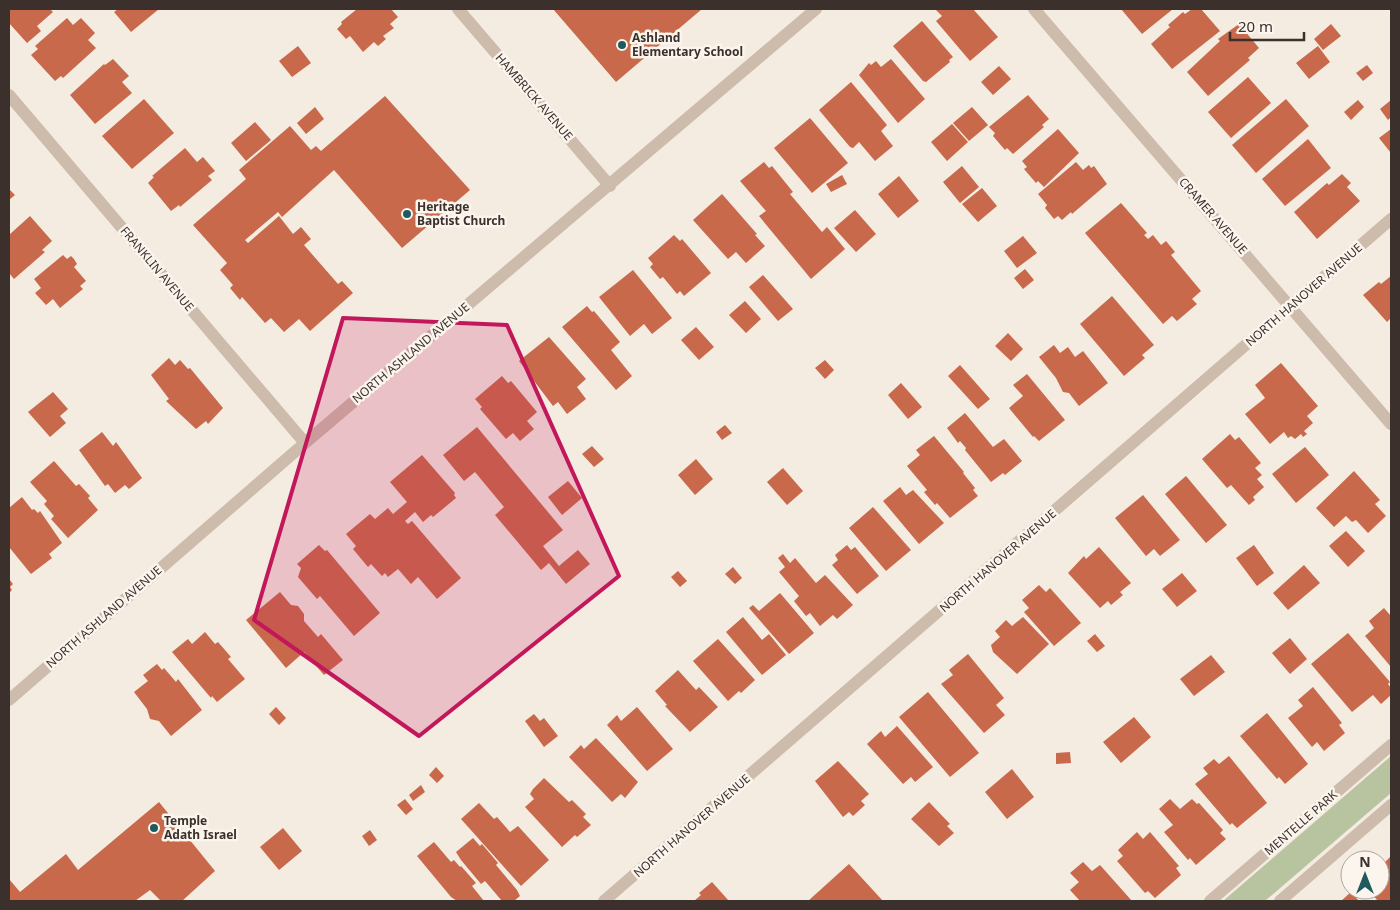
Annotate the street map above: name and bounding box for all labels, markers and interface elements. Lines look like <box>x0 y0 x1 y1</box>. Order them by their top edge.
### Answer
scale bar <box>1230 10 1304 42</box>
text: 20 m <box>1238 16 1273 36</box>
place label: Ashland Elementary School <box>632 29 743 60</box>
marker: Ashland Elementary School <box>616 39 628 51</box>
street label: HAMBRICK AVENUE <box>492 49 577 144</box>
street label: CRAMER AVENUE <box>1175 174 1251 258</box>
place label: Heritage Baptist Church <box>417 198 505 229</box>
marker: Heritage Baptist Church <box>401 208 413 220</box>
street label: FRANKLIN AVENUE <box>117 223 198 315</box>
street label: NORTH HANOVER AVENUE <box>1242 239 1366 350</box>
street label: NORTH ASHLAND AVENUE <box>348 298 473 407</box>
street label: NORTH HANOVER AVENUE <box>936 505 1060 616</box>
street label: NORTH ASHLAND AVENUE <box>42 562 165 672</box>
street label: NORTH HANOVER AVENUE <box>630 770 754 881</box>
street label: MENTELLE PARK <box>1261 786 1341 859</box>
place label: Temple Adath Israel <box>164 812 237 843</box>
marker: Temple Adath Israel <box>148 822 160 834</box>
north arrow <box>1340 850 1390 900</box>
text: N <box>1359 852 1371 871</box>

